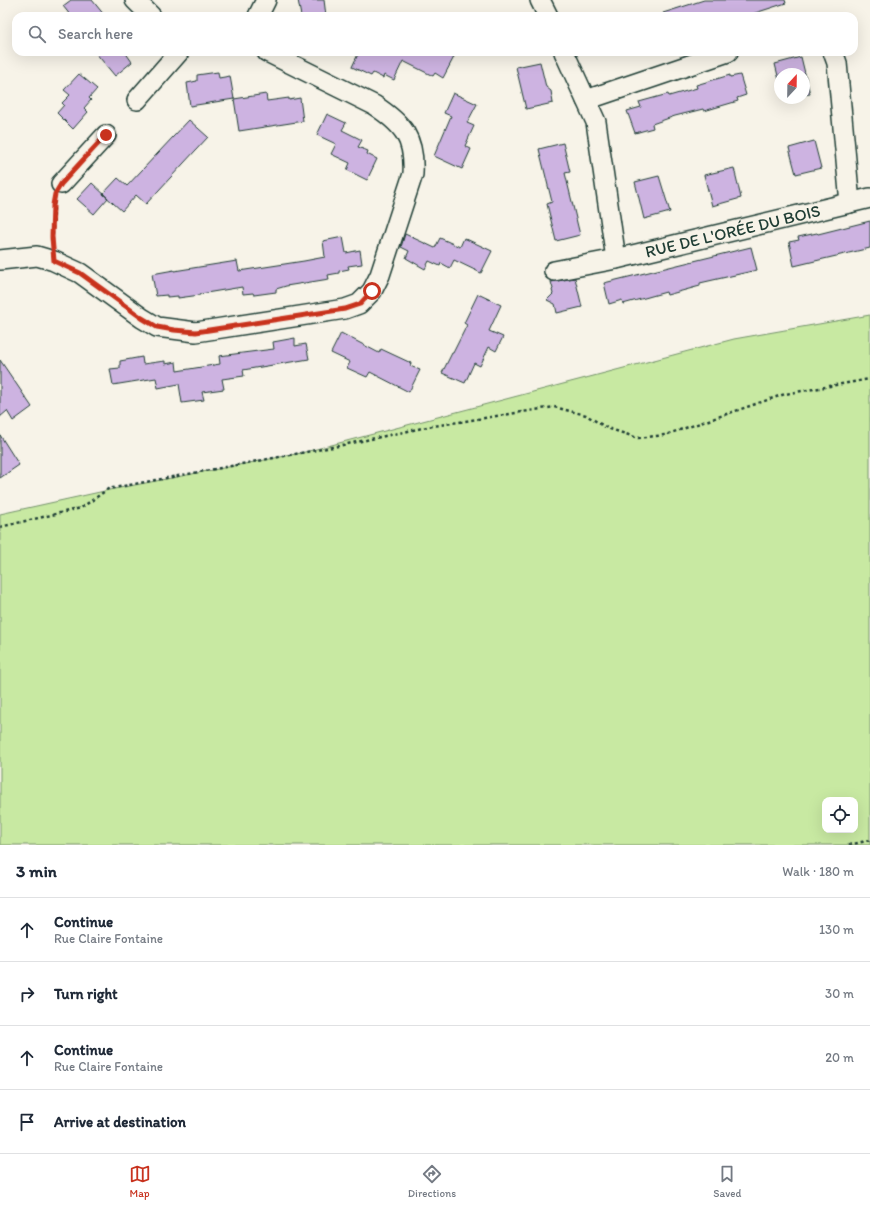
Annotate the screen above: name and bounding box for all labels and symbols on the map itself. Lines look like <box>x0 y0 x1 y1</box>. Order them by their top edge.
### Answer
north arrow <box>774 68 810 104</box>
route end <box>97 126 115 144</box>
street label: RUE DE L'ORÉE DU BOIS <box>643 200 822 262</box>
route start <box>363 282 381 300</box>

